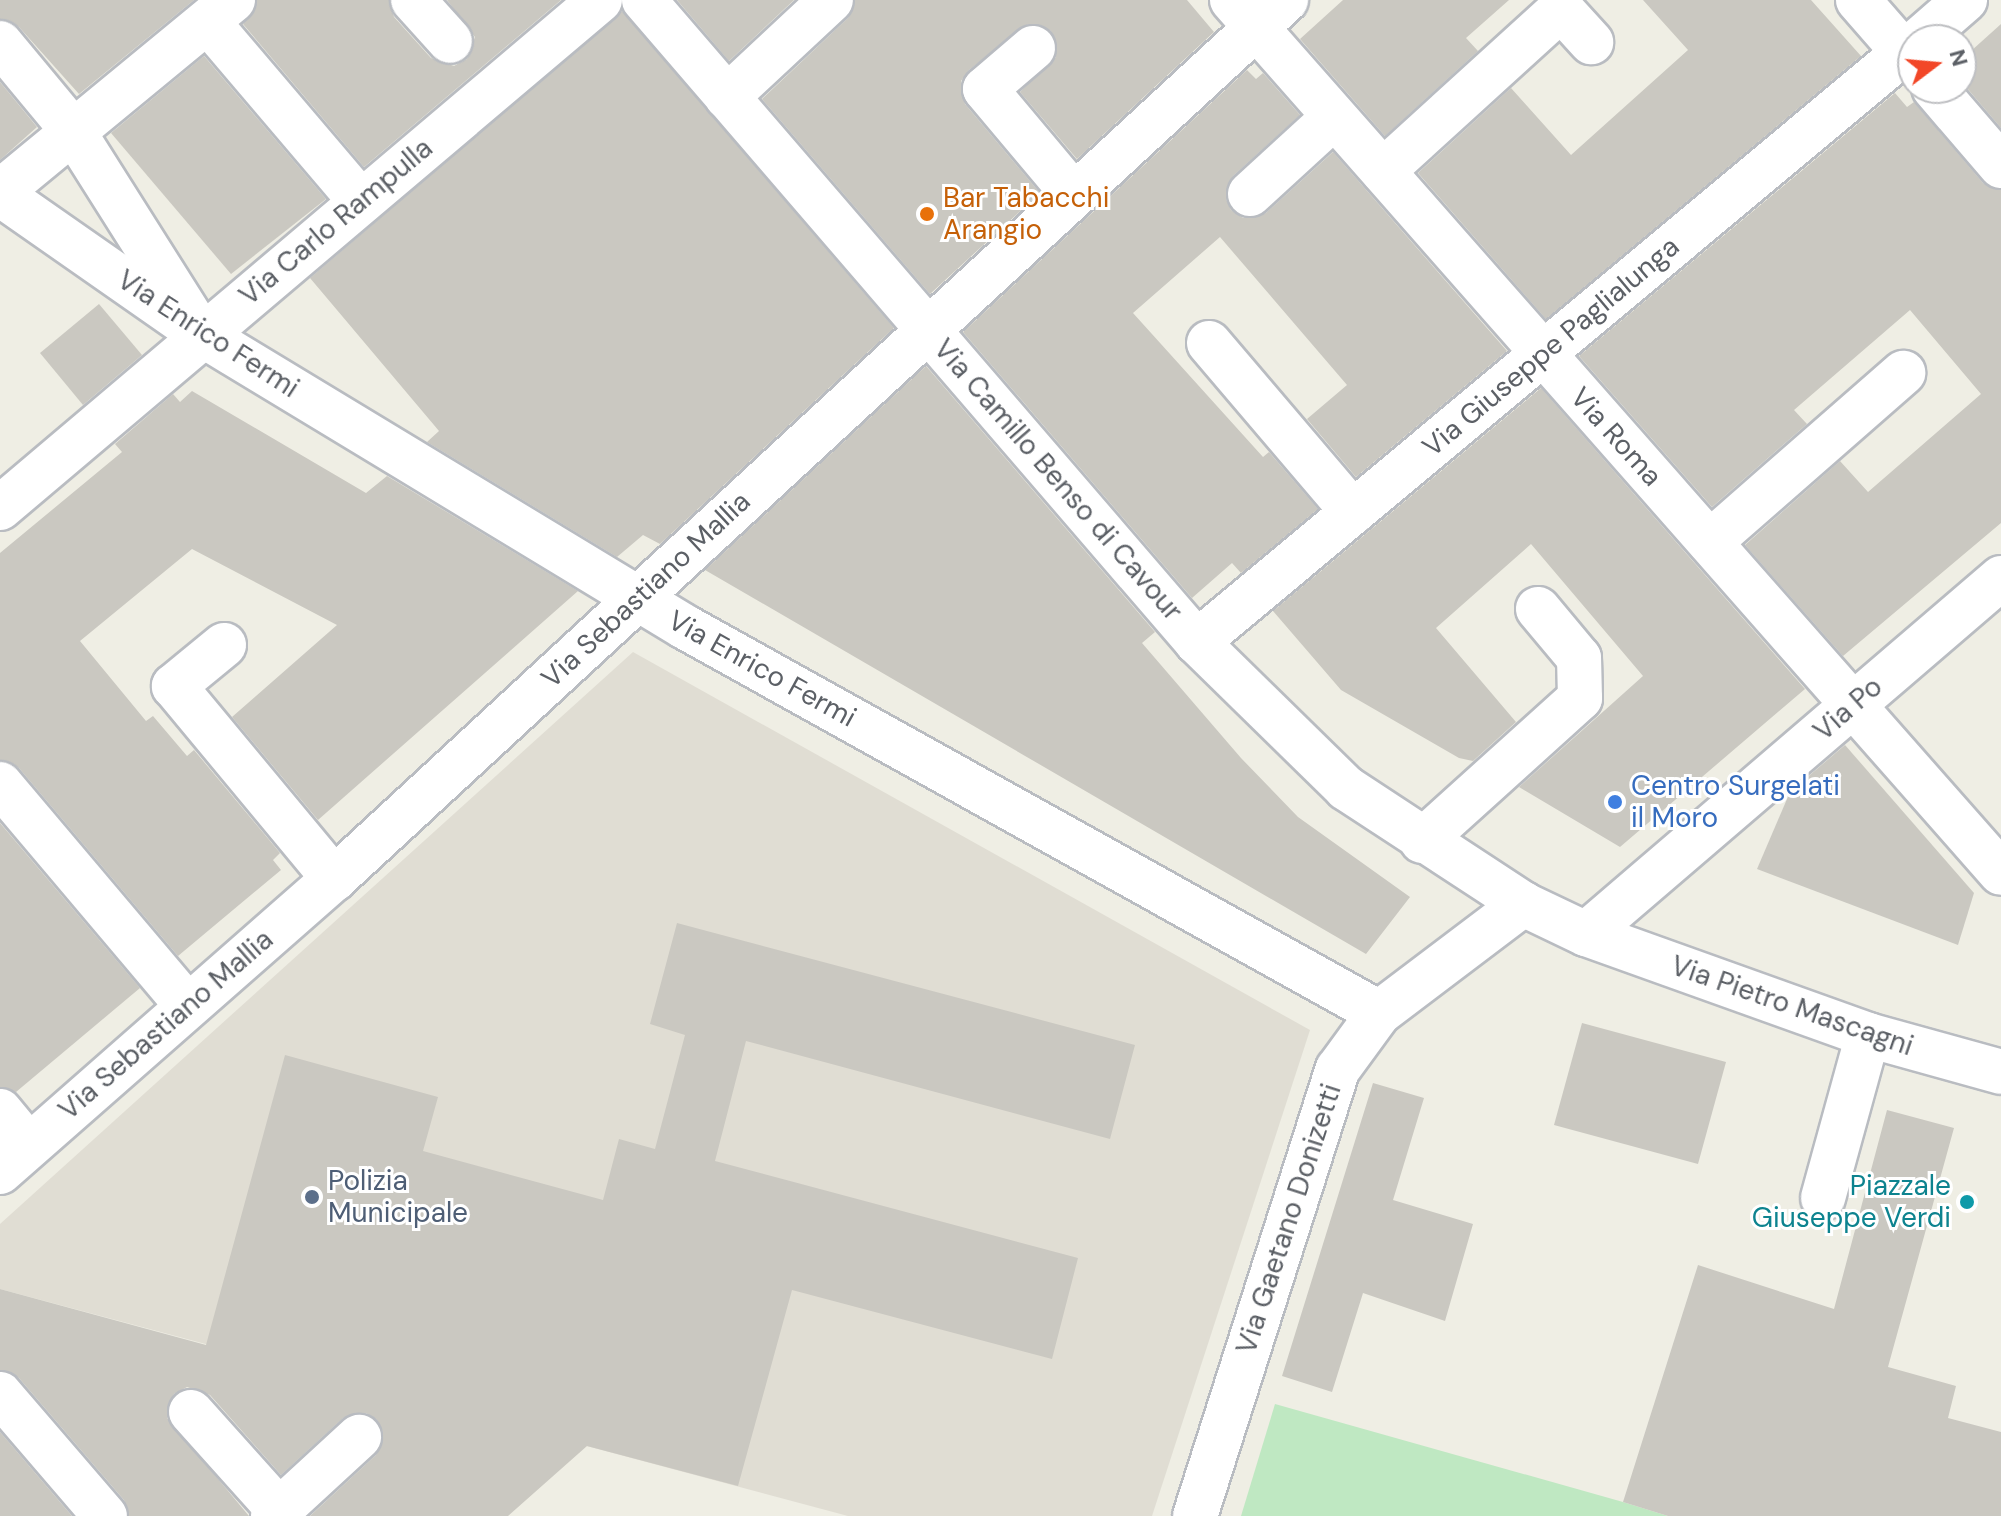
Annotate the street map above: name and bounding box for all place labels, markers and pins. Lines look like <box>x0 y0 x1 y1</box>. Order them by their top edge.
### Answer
place label: Bar Tabacchi Arangio <box>943 181 1109 247</box>
marker: Bar Tabacchi Arangio <box>918 205 936 223</box>
place label: Centro Surgelati il Moro <box>1631 769 1840 835</box>
marker: Centro Surgelati il Moro <box>1606 793 1624 811</box>
place label: Polizia Municipale <box>328 1164 468 1230</box>
place label: Piazzale Giuseppe Verdi <box>1752 1169 1951 1235</box>
marker: Polizia Municipale <box>303 1188 321 1206</box>
marker: Piazzale Giuseppe Verdi <box>1958 1193 1976 1211</box>

